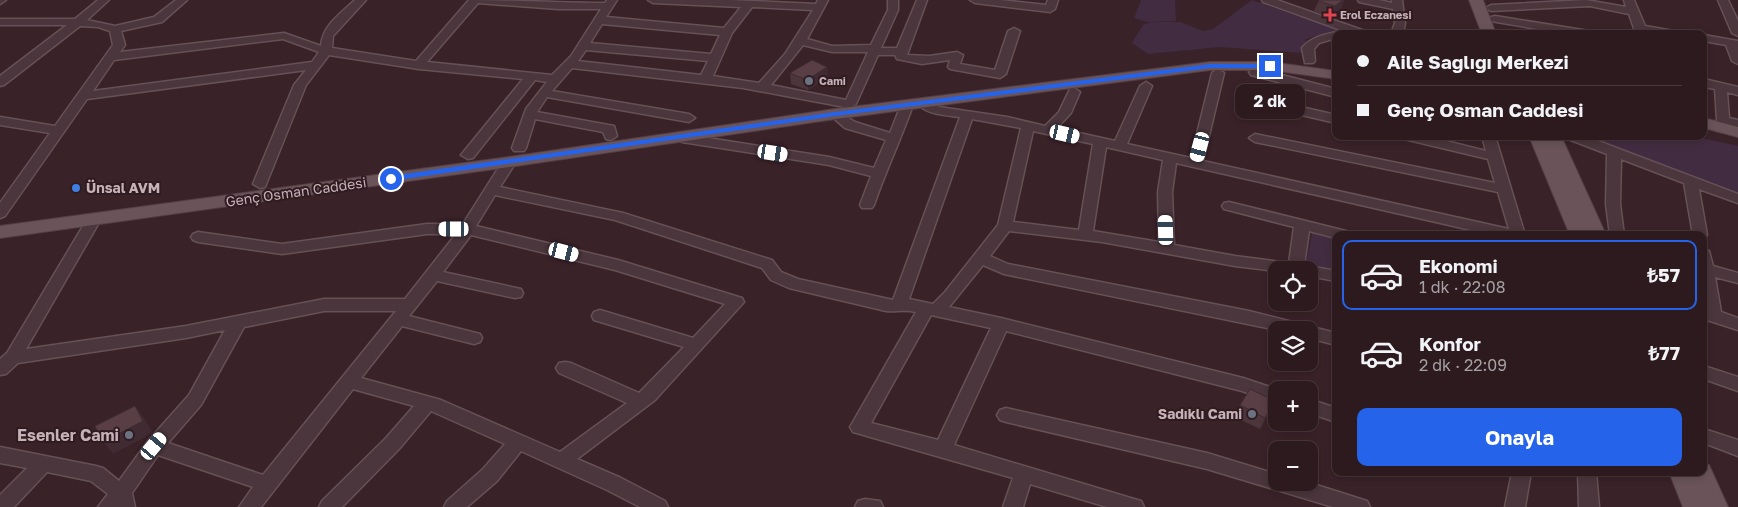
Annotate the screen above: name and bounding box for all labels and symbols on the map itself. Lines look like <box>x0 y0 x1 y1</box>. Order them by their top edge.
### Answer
place label: Erol Eczanesi <box>1340 8 1411 21</box>
marker: Erol Eczanesi <box>1324 9 1336 21</box>
route end <box>1259 55 1281 77</box>
place label: Cami <box>819 74 846 87</box>
marker: Cami <box>803 75 815 87</box>
callout: 2 dk <box>1235 84 1305 118</box>
car <box>1048 123 1081 145</box>
car <box>1188 131 1211 163</box>
car <box>757 143 788 163</box>
route start <box>380 168 402 190</box>
street label: Genç Osman Caddesi <box>225 173 367 210</box>
place label: Ünsal AVM <box>86 179 160 196</box>
marker: Ünsal AVM <box>70 182 82 194</box>
car <box>1157 215 1174 245</box>
car <box>439 222 469 237</box>
car <box>547 241 580 263</box>
place label: Sadıklı Cami <box>1158 405 1242 422</box>
marker: Sadıklı Cami <box>1246 408 1258 420</box>
place label: Esenler Cami <box>17 425 119 445</box>
marker: Esenler Cami <box>123 429 135 441</box>
car <box>138 430 169 462</box>

